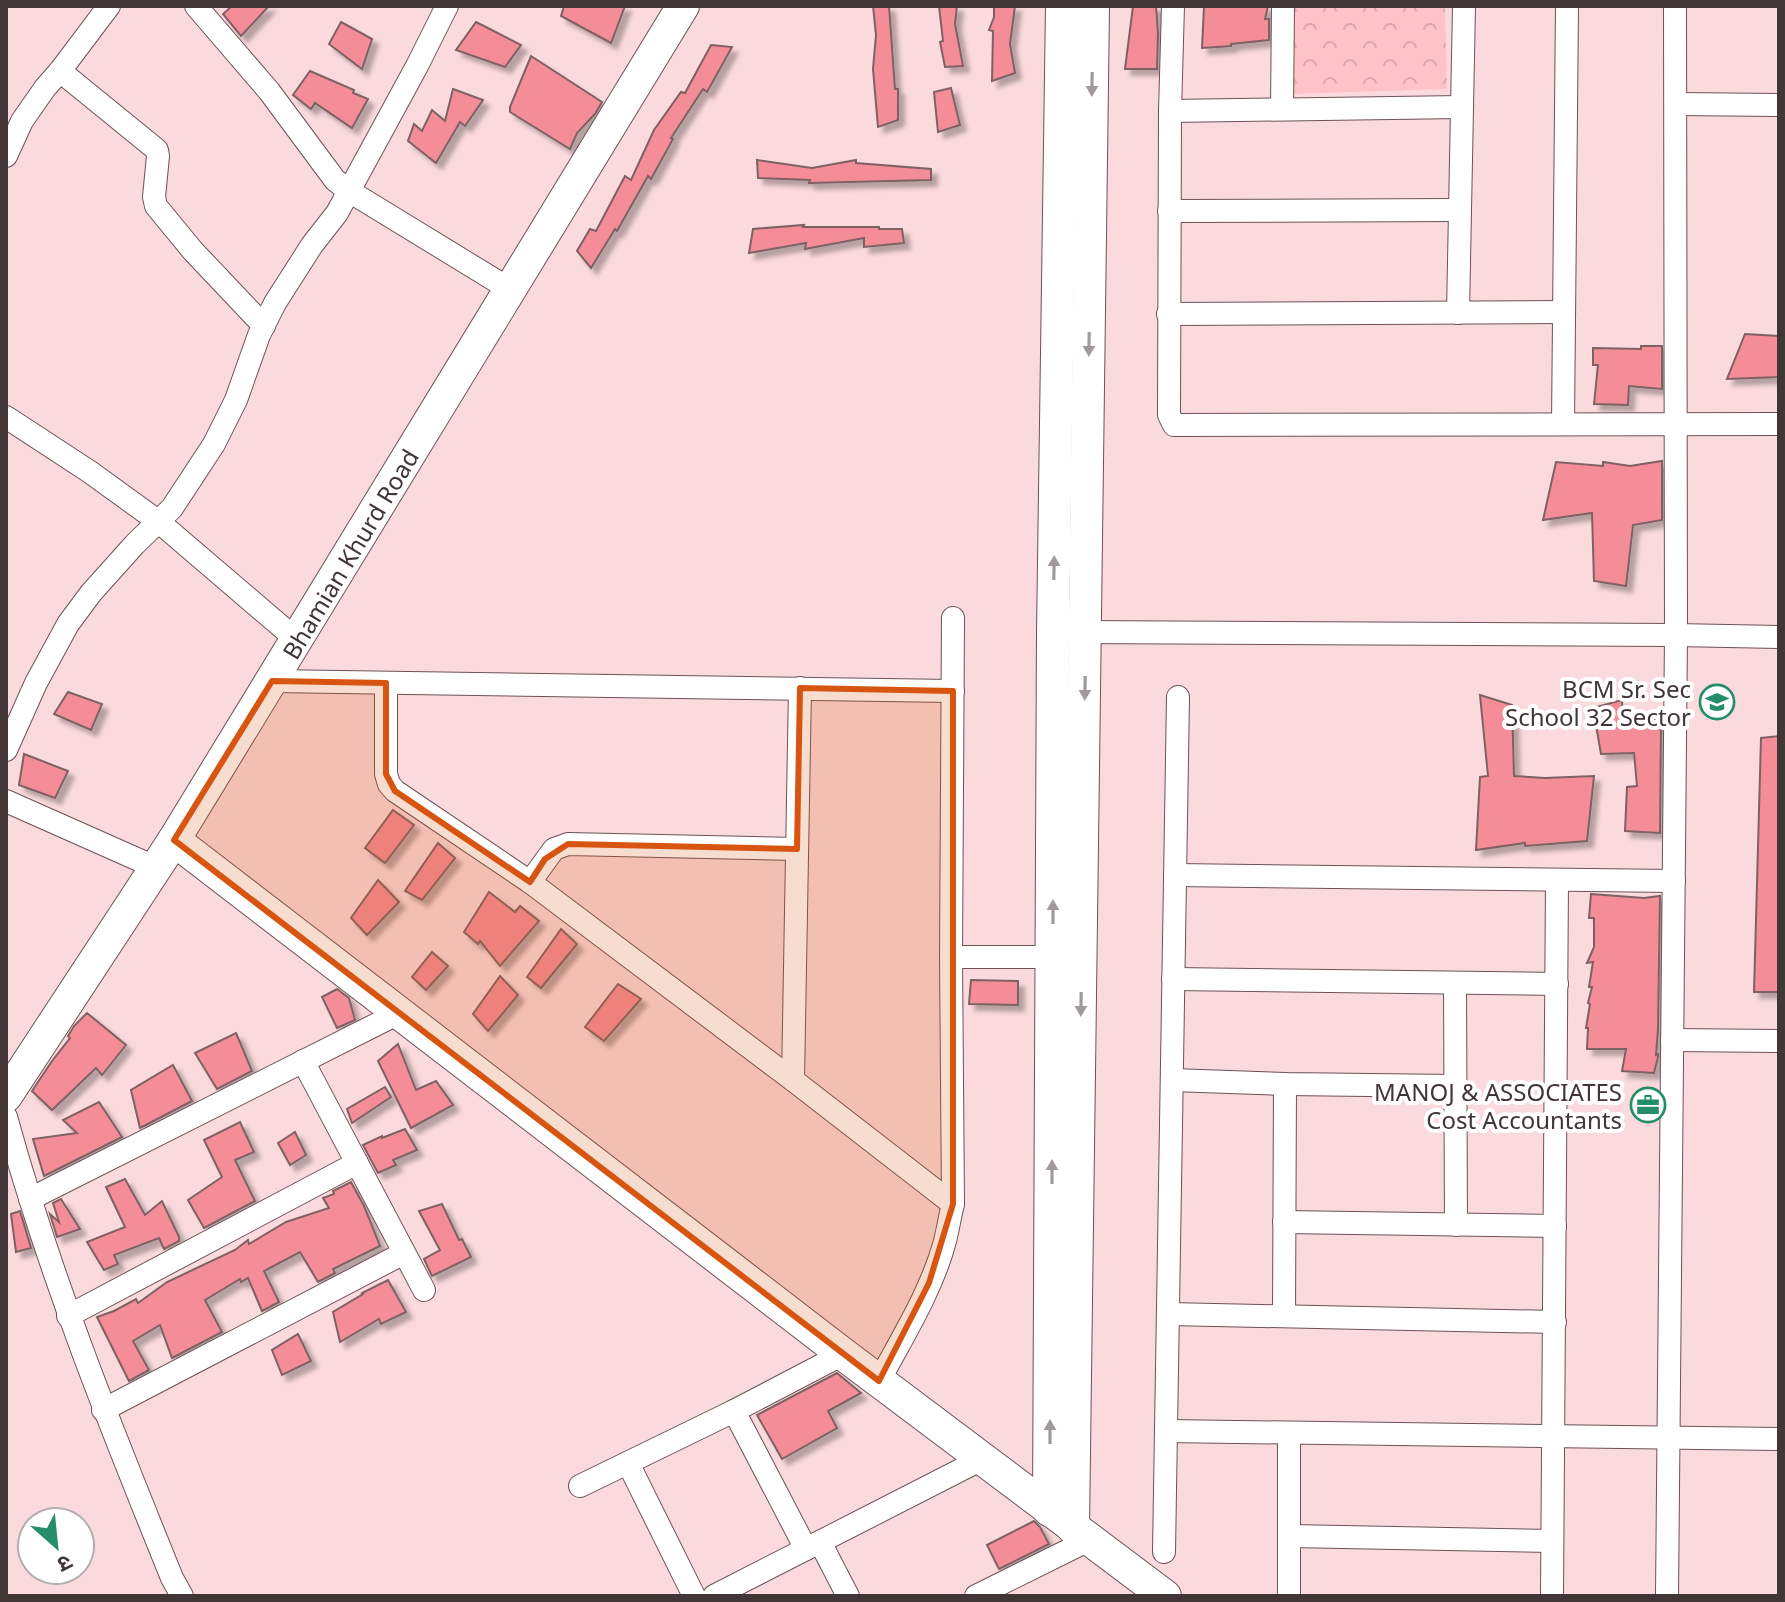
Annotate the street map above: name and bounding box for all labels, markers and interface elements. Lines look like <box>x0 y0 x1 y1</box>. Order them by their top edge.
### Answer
one-way arrow <box>1086 72 1098 97</box>
one-way arrow <box>1083 332 1095 357</box>
street label: Bhamian Khurd Road <box>274 443 426 665</box>
one-way arrow <box>1048 555 1060 580</box>
place label: BCM Sr. Sec School 32 Sector <box>1505 672 1691 733</box>
one-way arrow <box>1079 676 1091 701</box>
school or university icon: BCM Sr. Sec School 32 Sector <box>1698 683 1736 721</box>
one-way arrow <box>1047 899 1059 924</box>
one-way arrow <box>1075 992 1087 1017</box>
place label: MANOJ & ASSOCIATES Cost Accountants <box>1374 1075 1622 1136</box>
office icon: MANOJ & ASSOCIATES Cost Accountants <box>1629 1086 1667 1124</box>
one-way arrow <box>1045 1159 1058 1184</box>
one-way arrow <box>1044 1419 1056 1444</box>
north arrow <box>16 1506 96 1586</box>
text: उ <box>52 1548 78 1582</box>

